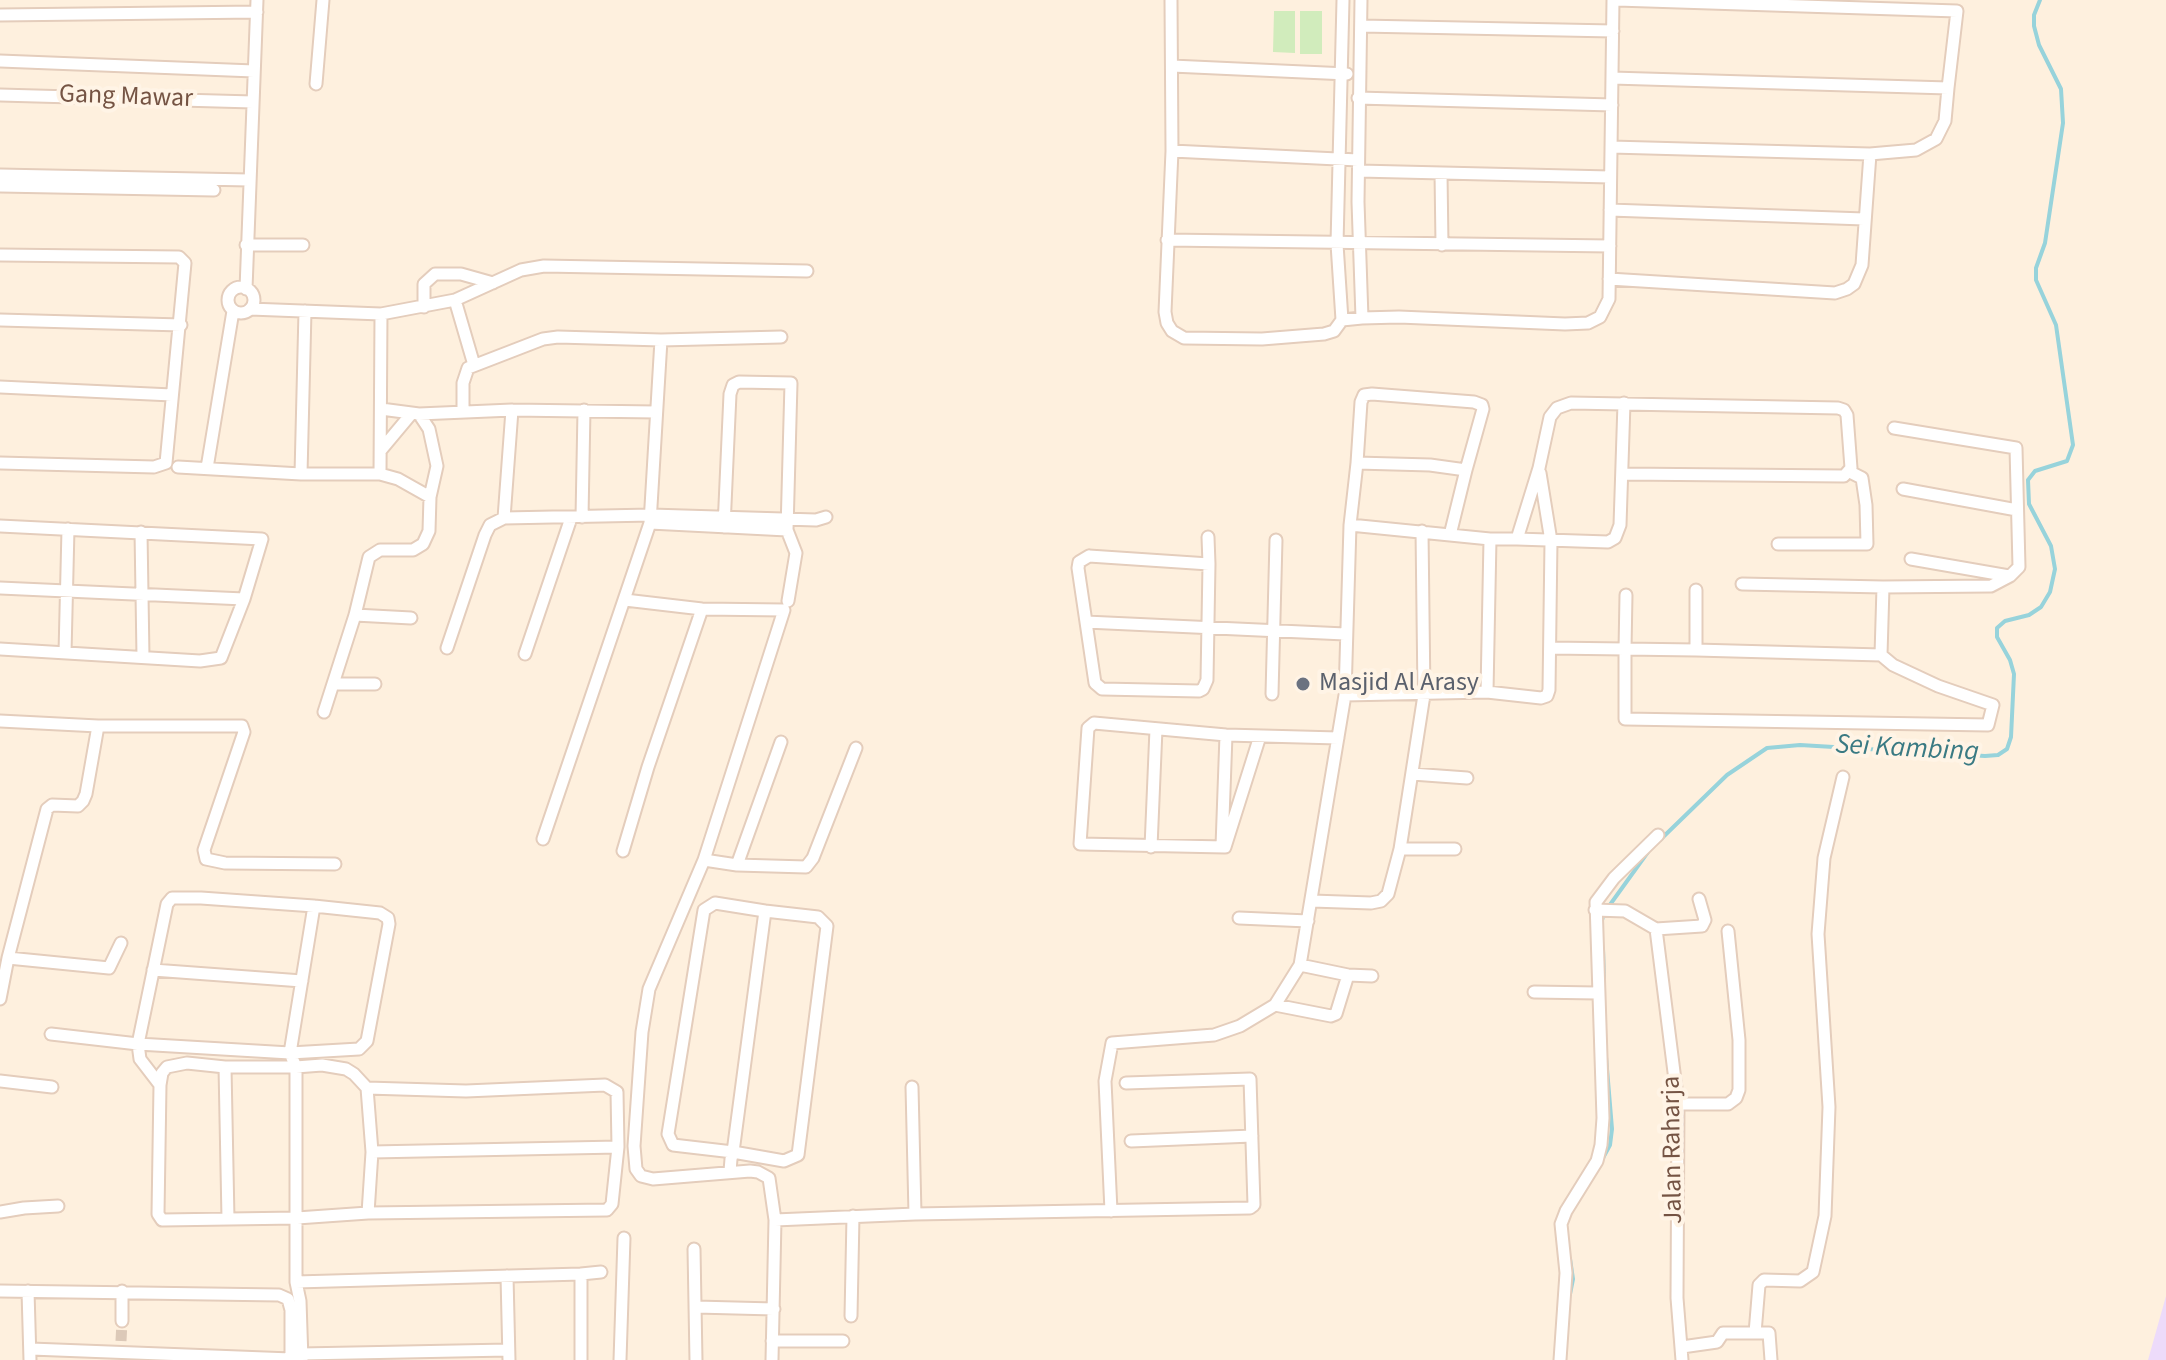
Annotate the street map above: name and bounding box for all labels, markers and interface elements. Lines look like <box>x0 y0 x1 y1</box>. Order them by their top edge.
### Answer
street label: Gang Mawar <box>58 80 194 116</box>
place label: Masjid Al Arasy <box>1319 668 1479 700</box>
marker: Masjid Al Arasy <box>1294 675 1312 693</box>
water label: Sei Kambing <box>1834 729 1980 771</box>
street label: Jalan Raharja <box>1657 1076 1691 1224</box>

